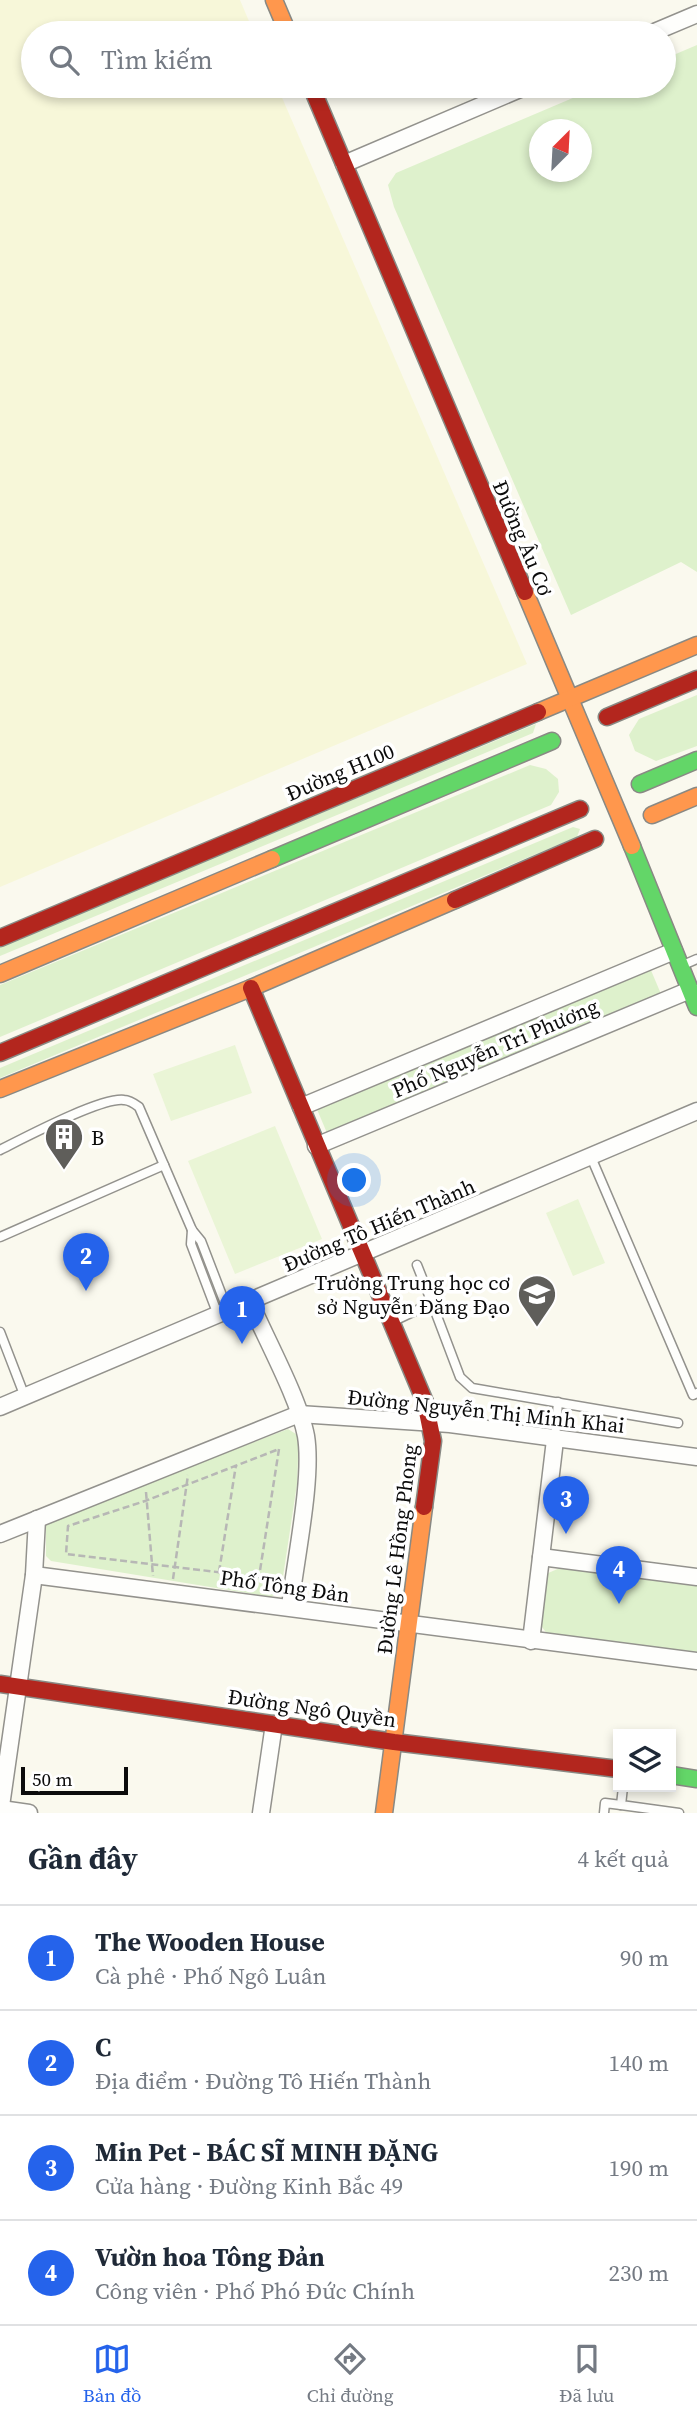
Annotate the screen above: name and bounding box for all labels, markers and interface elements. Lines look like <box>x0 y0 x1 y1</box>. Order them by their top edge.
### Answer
search box <box>21 21 676 98</box>
icon: search <box>45 41 83 79</box>
text: Tìm kiếm <box>101 42 213 78</box>
north arrow <box>529 119 592 182</box>
street label: Đường Âu Cơ <box>486 476 560 600</box>
street label: Đường H100 <box>281 736 399 808</box>
street label: Phố Nguyễn Tri Phương <box>387 991 603 1105</box>
building icon: B <box>43 1116 85 1171</box>
place label: B <box>91 1123 104 1152</box>
your location <box>337 1163 371 1197</box>
street label: Đường Tô Hiến Thành <box>278 1171 480 1279</box>
pin: 2 <box>63 1233 109 1291</box>
place label: Trường Trung học cơ sở Nguyễn Đăng Đạo <box>314 1268 510 1321</box>
school or university icon: Trường Trung học cơ sở Nguyễn Đăng Đạo <box>516 1273 558 1328</box>
pin: 1 <box>219 1286 265 1344</box>
street label: Đường Nguyễn Thị Minh Khai <box>346 1382 626 1440</box>
street label: Đường Lê Hồng Phong <box>370 1442 424 1656</box>
pin: 3 <box>543 1476 589 1534</box>
pin: 4 <box>596 1546 642 1604</box>
street label: Phố Tông Đản <box>218 1563 352 1609</box>
street label: Đường Ngô Quyền <box>226 1682 398 1734</box>
map controls <box>613 1729 676 1792</box>
button: layers <box>613 1729 676 1792</box>
scale bar <box>21 1764 128 1796</box>
text: 50 m <box>32 1766 73 1792</box>
text: Gần đây <box>28 1838 138 1879</box>
text: 4 kết quả <box>578 1843 669 1875</box>
text: The Wooden House <box>95 1924 325 1960</box>
text: 1 <box>45 1942 57 1974</box>
text: 90 m <box>620 1942 669 1974</box>
text: Cà phê · Phố Ngô Luân <box>95 1960 326 1992</box>
text: C <box>95 2029 111 2065</box>
text: 2 <box>45 2047 57 2079</box>
text: 140 m <box>608 2047 669 2079</box>
text: Địa điểm · Đường Tô Hiến Thành <box>95 2065 431 2097</box>
text: Min Pet - BÁC SĨ MINH ĐẶNG <box>95 2134 438 2170</box>
text: 3 <box>45 2152 57 2184</box>
text: 190 m <box>608 2152 669 2184</box>
text: Cửa hàng · Đường Kinh Bắc 49 <box>95 2170 403 2202</box>
text: Vườn hoa Tông Đản <box>95 2239 325 2275</box>
text: 4 <box>45 2257 57 2289</box>
text: 230 m <box>608 2257 669 2289</box>
text: Công viên · Phố Phó Đức Chính <box>95 2275 415 2307</box>
tab: Bản đồ <box>83 2340 141 2408</box>
tab: Chỉ đường <box>307 2340 394 2408</box>
tab: Đã lưu <box>559 2340 614 2408</box>

